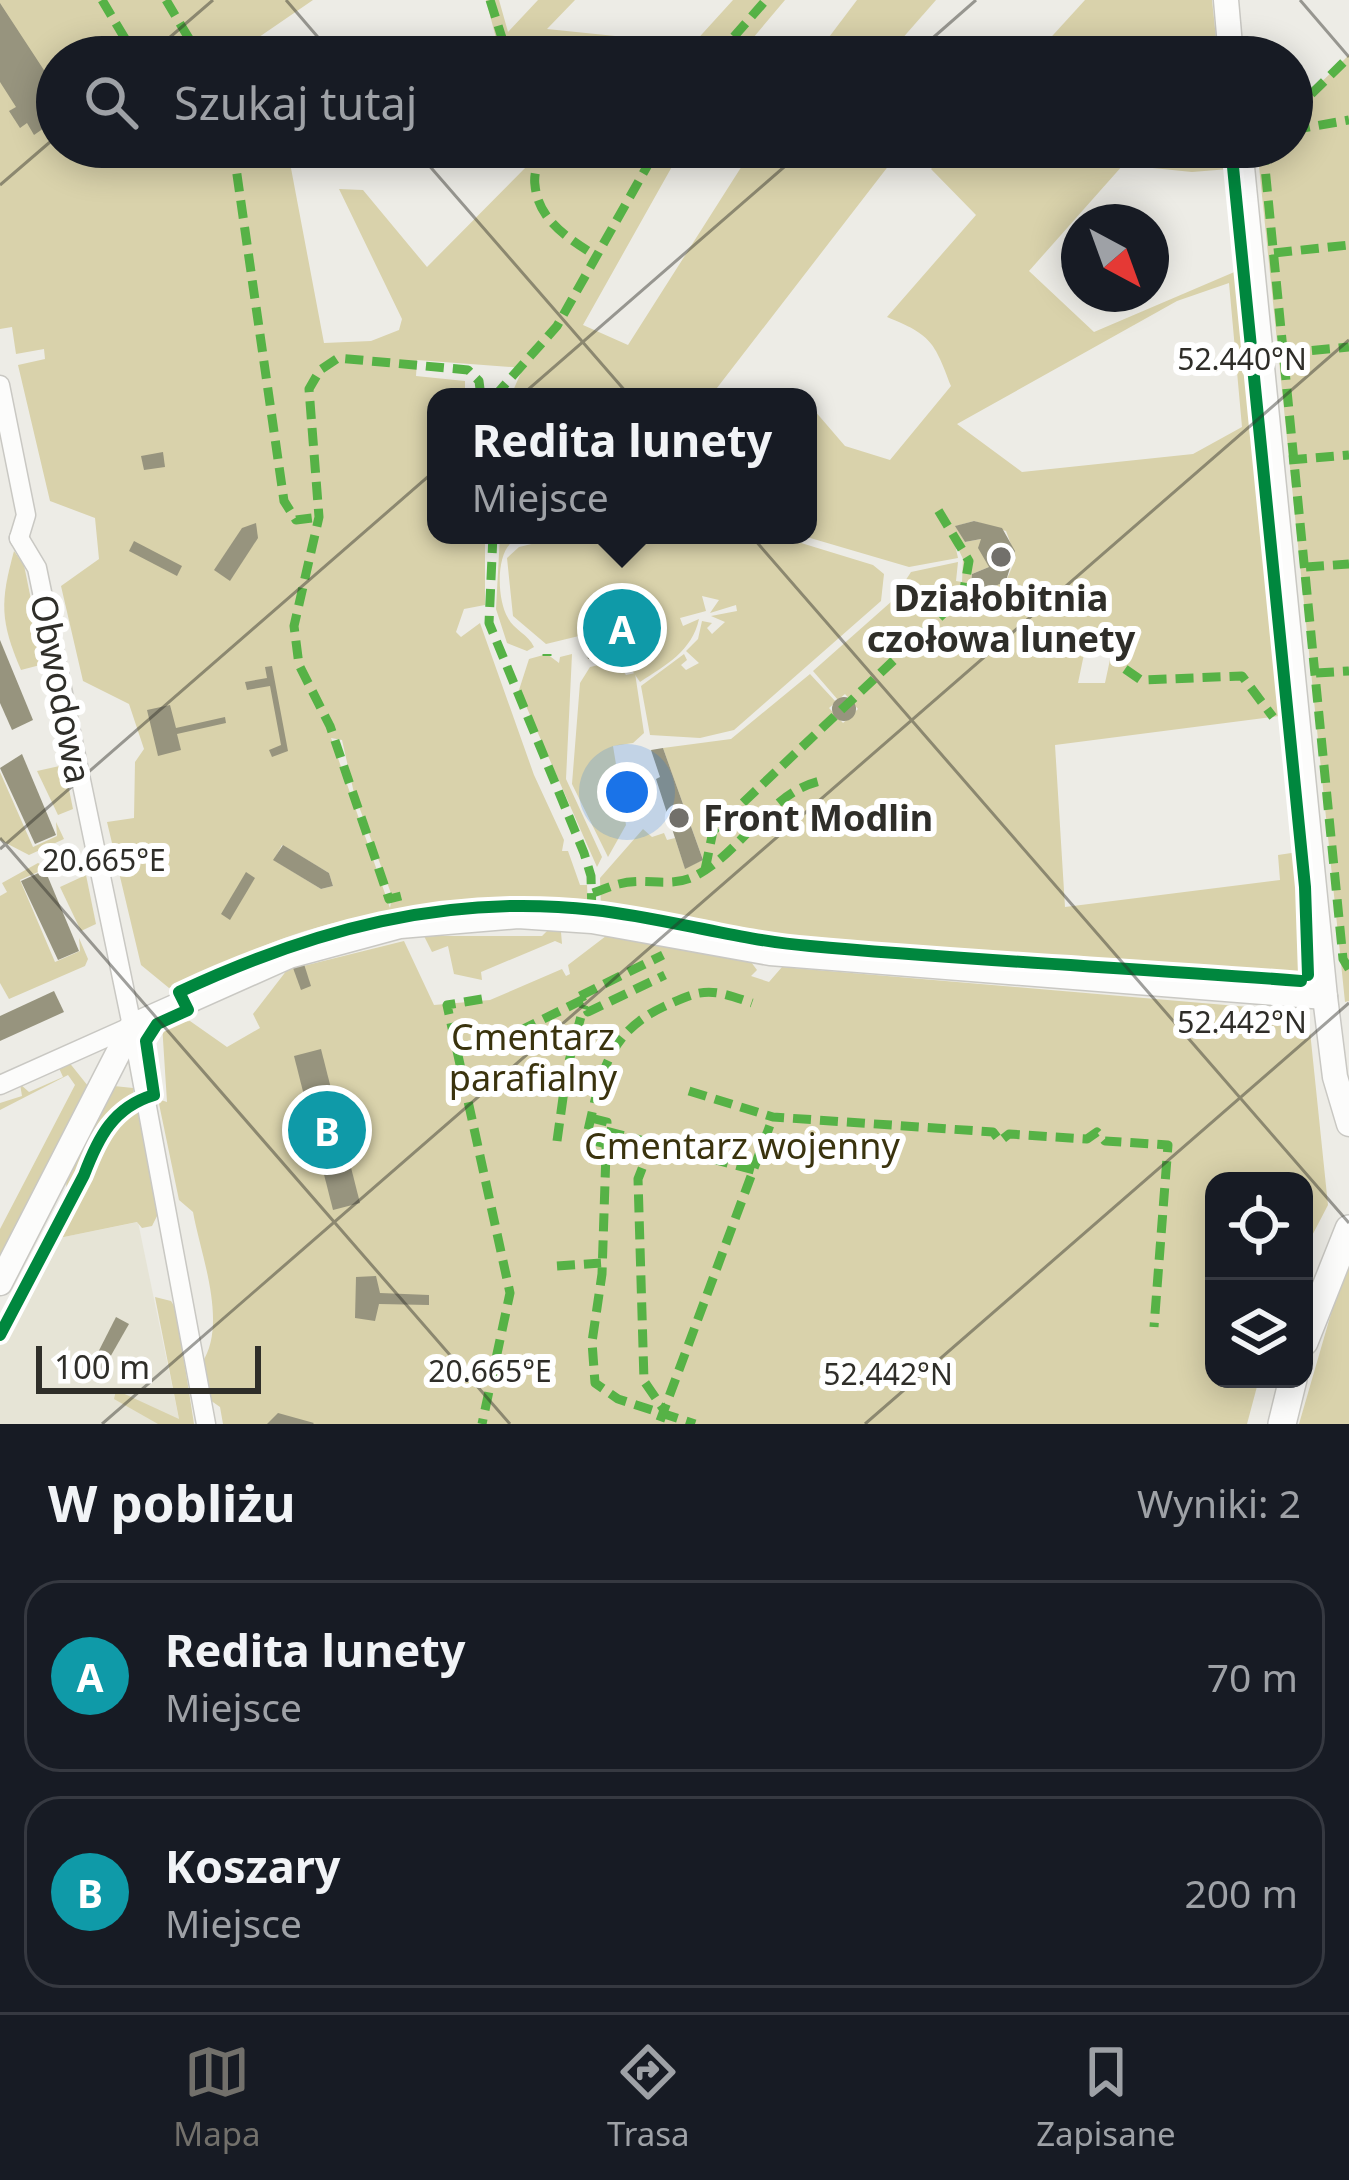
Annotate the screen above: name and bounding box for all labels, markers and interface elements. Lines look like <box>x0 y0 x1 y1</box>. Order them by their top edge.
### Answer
search box <box>36 36 1313 168</box>
icon: search <box>78 69 144 135</box>
text: Szukaj tutaj <box>174 72 417 133</box>
north arrow <box>1061 204 1169 312</box>
text: 52.440°N <box>1177 338 1307 379</box>
popup <box>427 388 817 544</box>
text: Redita lunety <box>472 409 772 470</box>
text: Miejsce <box>472 470 609 523</box>
marker: Działobitnia czołowa lunety <box>988 544 1014 570</box>
place label: Działobitnia czołowa lunety <box>867 573 1136 663</box>
pin: A <box>583 583 661 673</box>
street label: Obwodowa <box>19 590 104 787</box>
your location <box>597 762 657 822</box>
place label: Front Modlin <box>703 793 933 842</box>
marker: Front Modlin <box>666 805 692 831</box>
text: 20.665°E <box>42 839 166 880</box>
text: 52.442°N <box>1177 1001 1307 1042</box>
park label: Cmentarz parafialny <box>449 1012 618 1102</box>
pin: B <box>288 1085 366 1175</box>
park label: Cmentarz wojenny <box>584 1121 901 1170</box>
map controls <box>1205 1172 1313 1388</box>
button: locate <box>1205 1172 1313 1280</box>
button: layers <box>1205 1280 1313 1388</box>
scale bar <box>36 1340 261 1393</box>
text: 100 m <box>54 1344 150 1389</box>
text: 20.665°E <box>428 1350 552 1391</box>
text: 52.442°N <box>823 1353 953 1394</box>
text: W pobliżu <box>48 1467 296 1537</box>
text: Wyniki: 2 <box>1137 1476 1301 1529</box>
text: Redita lunety <box>165 1619 465 1680</box>
text: A <box>77 1650 104 1703</box>
text: 70 m <box>1207 1650 1298 1703</box>
text: Miejsce <box>165 1680 302 1733</box>
text: Koszary <box>165 1835 341 1896</box>
text: B <box>77 1866 103 1919</box>
text: 200 m <box>1184 1866 1298 1919</box>
text: Miejsce <box>165 1896 302 1949</box>
tab: Mapa <box>173 2039 261 2156</box>
tab: Trasa <box>607 2039 690 2156</box>
tab: Zapisane <box>1036 2039 1176 2156</box>

